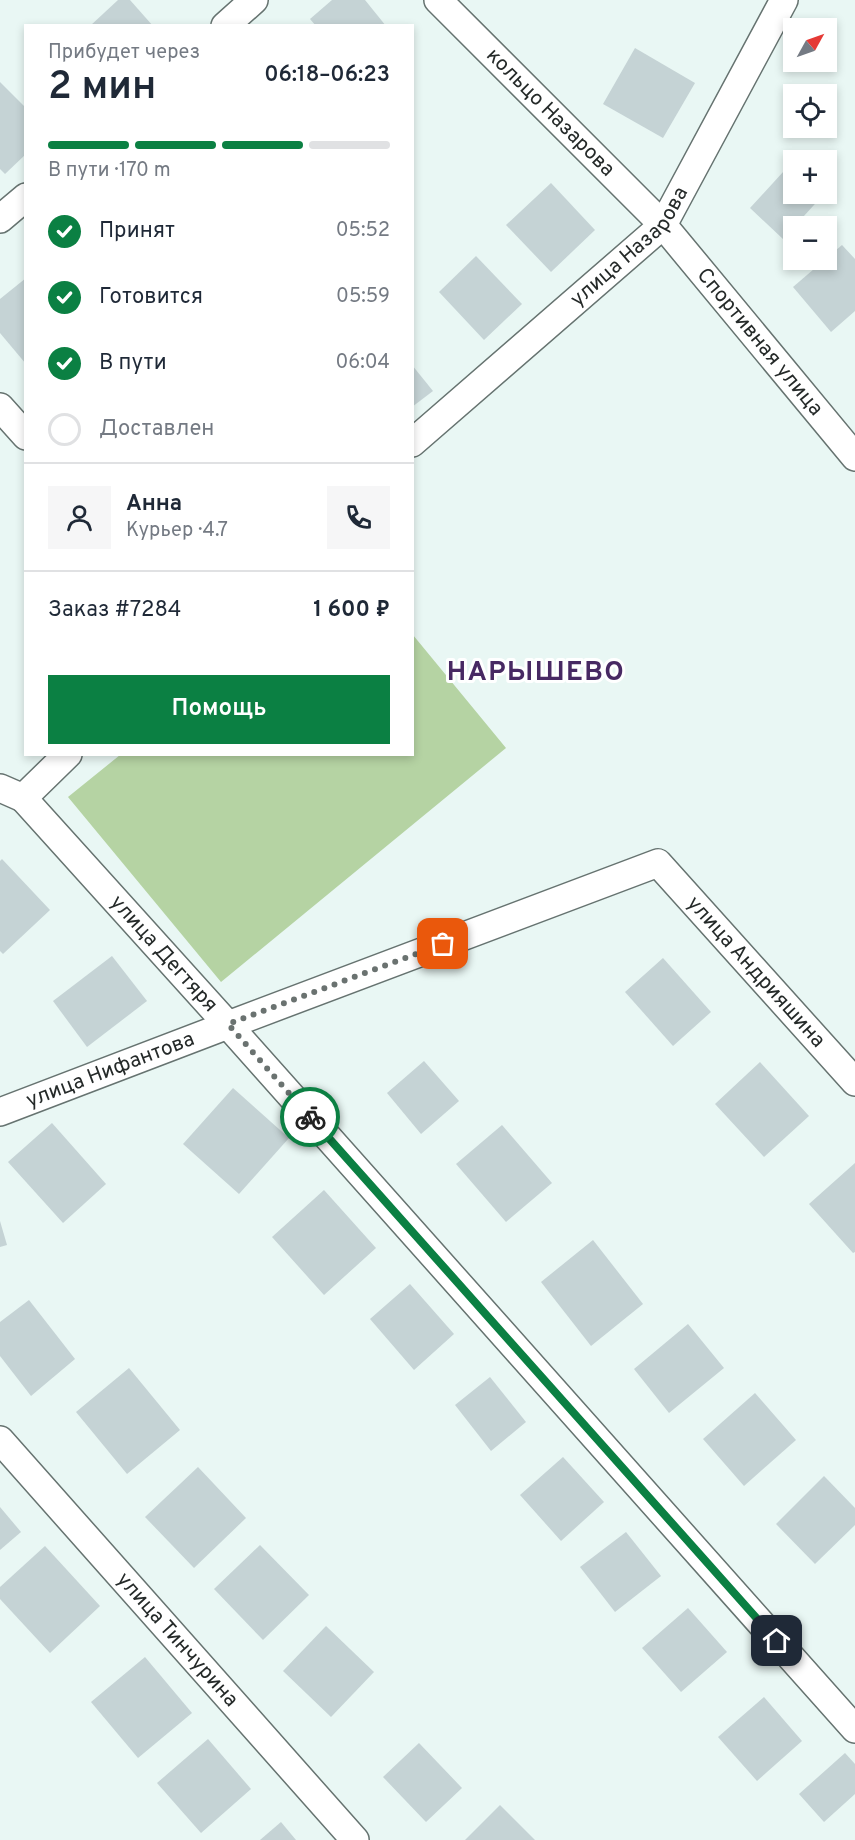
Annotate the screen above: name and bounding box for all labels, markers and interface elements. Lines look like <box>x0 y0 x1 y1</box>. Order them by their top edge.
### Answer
north arrow <box>783 18 837 72</box>
map controls <box>783 18 837 270</box>
text: Прибудет через <box>48 40 200 66</box>
street label: кольцо Назарова <box>480 42 621 183</box>
text: 06:18–06:23 <box>264 62 390 89</box>
text: 2 мин <box>48 64 156 113</box>
button: locate <box>783 84 837 138</box>
button: + <box>783 150 837 204</box>
text: В пути · 170 m <box>48 158 171 184</box>
street label: улица Назарова <box>565 182 695 313</box>
icon: check <box>48 215 81 248</box>
button: − <box>783 216 837 270</box>
text: Принят <box>99 218 175 245</box>
text: 05:52 <box>336 218 390 244</box>
street label: Спортивная улица <box>691 262 829 422</box>
icon: check <box>48 281 81 314</box>
text: Готовится <box>99 284 203 311</box>
text: 05:59 <box>336 284 390 310</box>
icon: check <box>48 347 81 380</box>
text: В пути <box>99 350 167 377</box>
text: 06:04 <box>335 350 390 376</box>
text: Доставлен <box>99 416 214 443</box>
button: person <box>48 486 111 549</box>
button: phone <box>327 486 390 549</box>
text: Анна <box>126 491 182 518</box>
text: Курьер · 4.7 <box>126 518 228 544</box>
text: Заказ #7284 <box>48 597 182 624</box>
text: 1 600 ₽ <box>313 597 390 624</box>
district label: НАРЫШЕВО <box>447 656 625 690</box>
button: Помощь <box>48 675 390 744</box>
street label: улица Дегтяря <box>104 890 224 1018</box>
street label: улица Андрияшина <box>681 890 831 1053</box>
pin <box>417 918 468 969</box>
icon: bag <box>426 927 459 960</box>
street label: улица Нифантова <box>22 1026 198 1114</box>
courier <box>280 1087 340 1147</box>
icon: bike <box>294 1101 327 1134</box>
street label: улица Тинчурина <box>110 1567 244 1713</box>
pin <box>751 1615 802 1666</box>
icon: home <box>760 1624 793 1657</box>

